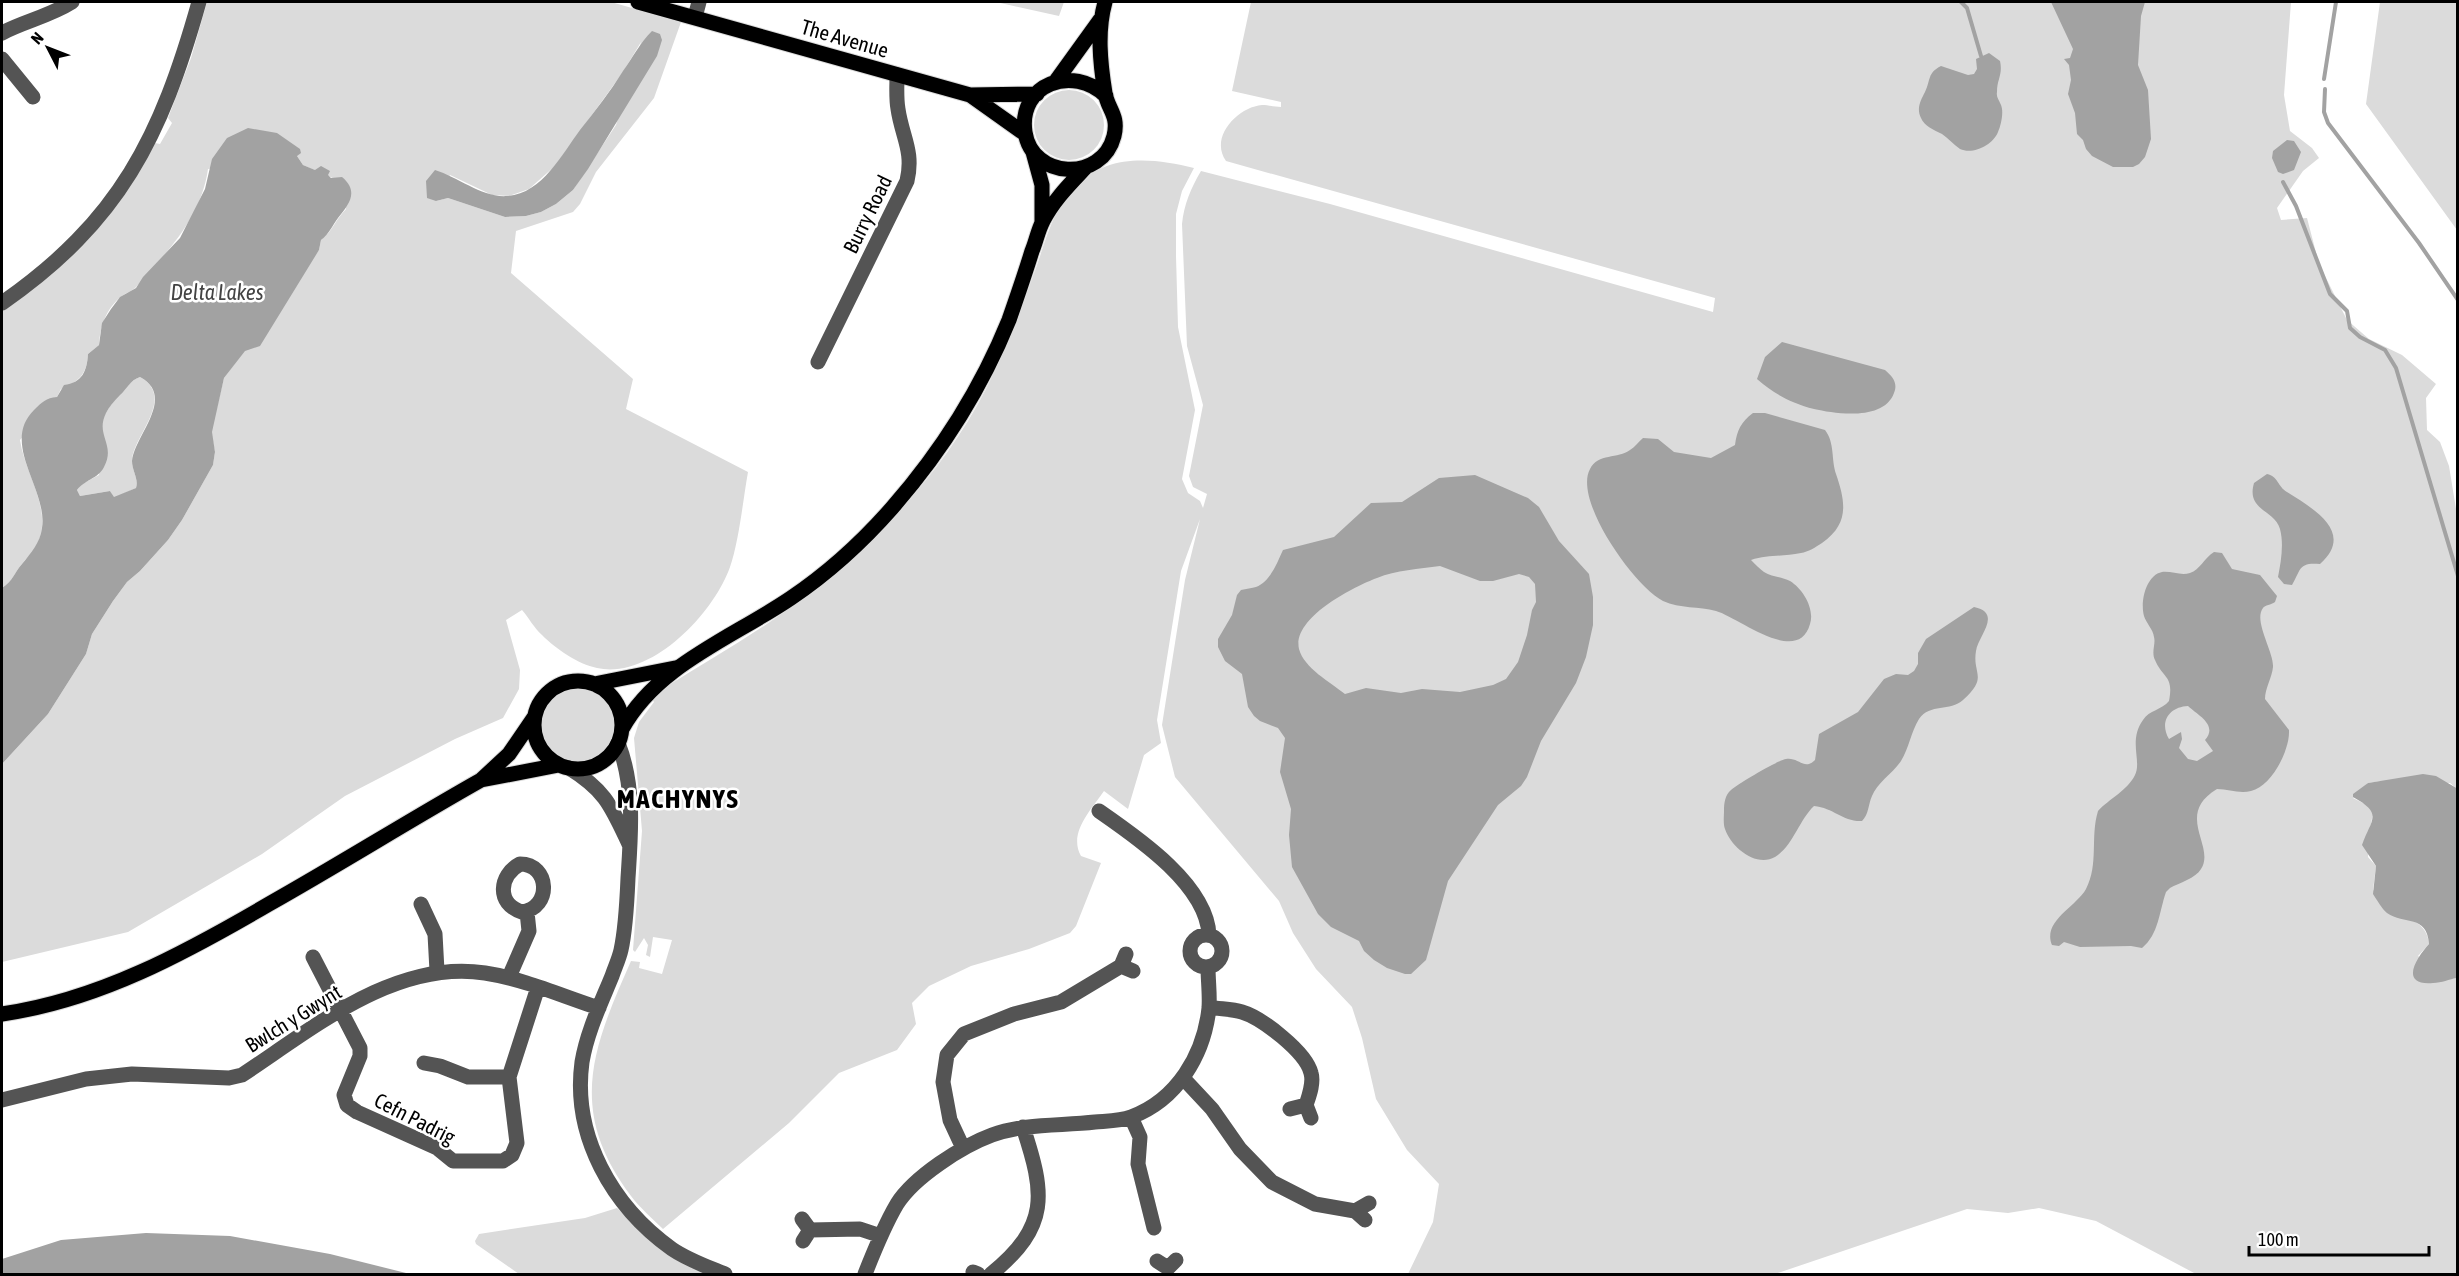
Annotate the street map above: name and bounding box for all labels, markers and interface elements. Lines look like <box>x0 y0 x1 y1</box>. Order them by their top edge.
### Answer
street label: The Avenue <box>799 14 891 62</box>
north arrow <box>18 18 78 78</box>
text: N <box>27 28 47 47</box>
street label: Burry Road <box>838 171 896 257</box>
water label: Delta Lakes <box>170 279 264 305</box>
district label: MACHYNYS <box>617 783 739 814</box>
street label: Bwlch y Gwynt <box>241 979 345 1057</box>
street label: Cefn Padrig <box>371 1087 459 1149</box>
scale bar <box>2249 1219 2429 1257</box>
text: 100 m <box>2258 1229 2299 1250</box>

